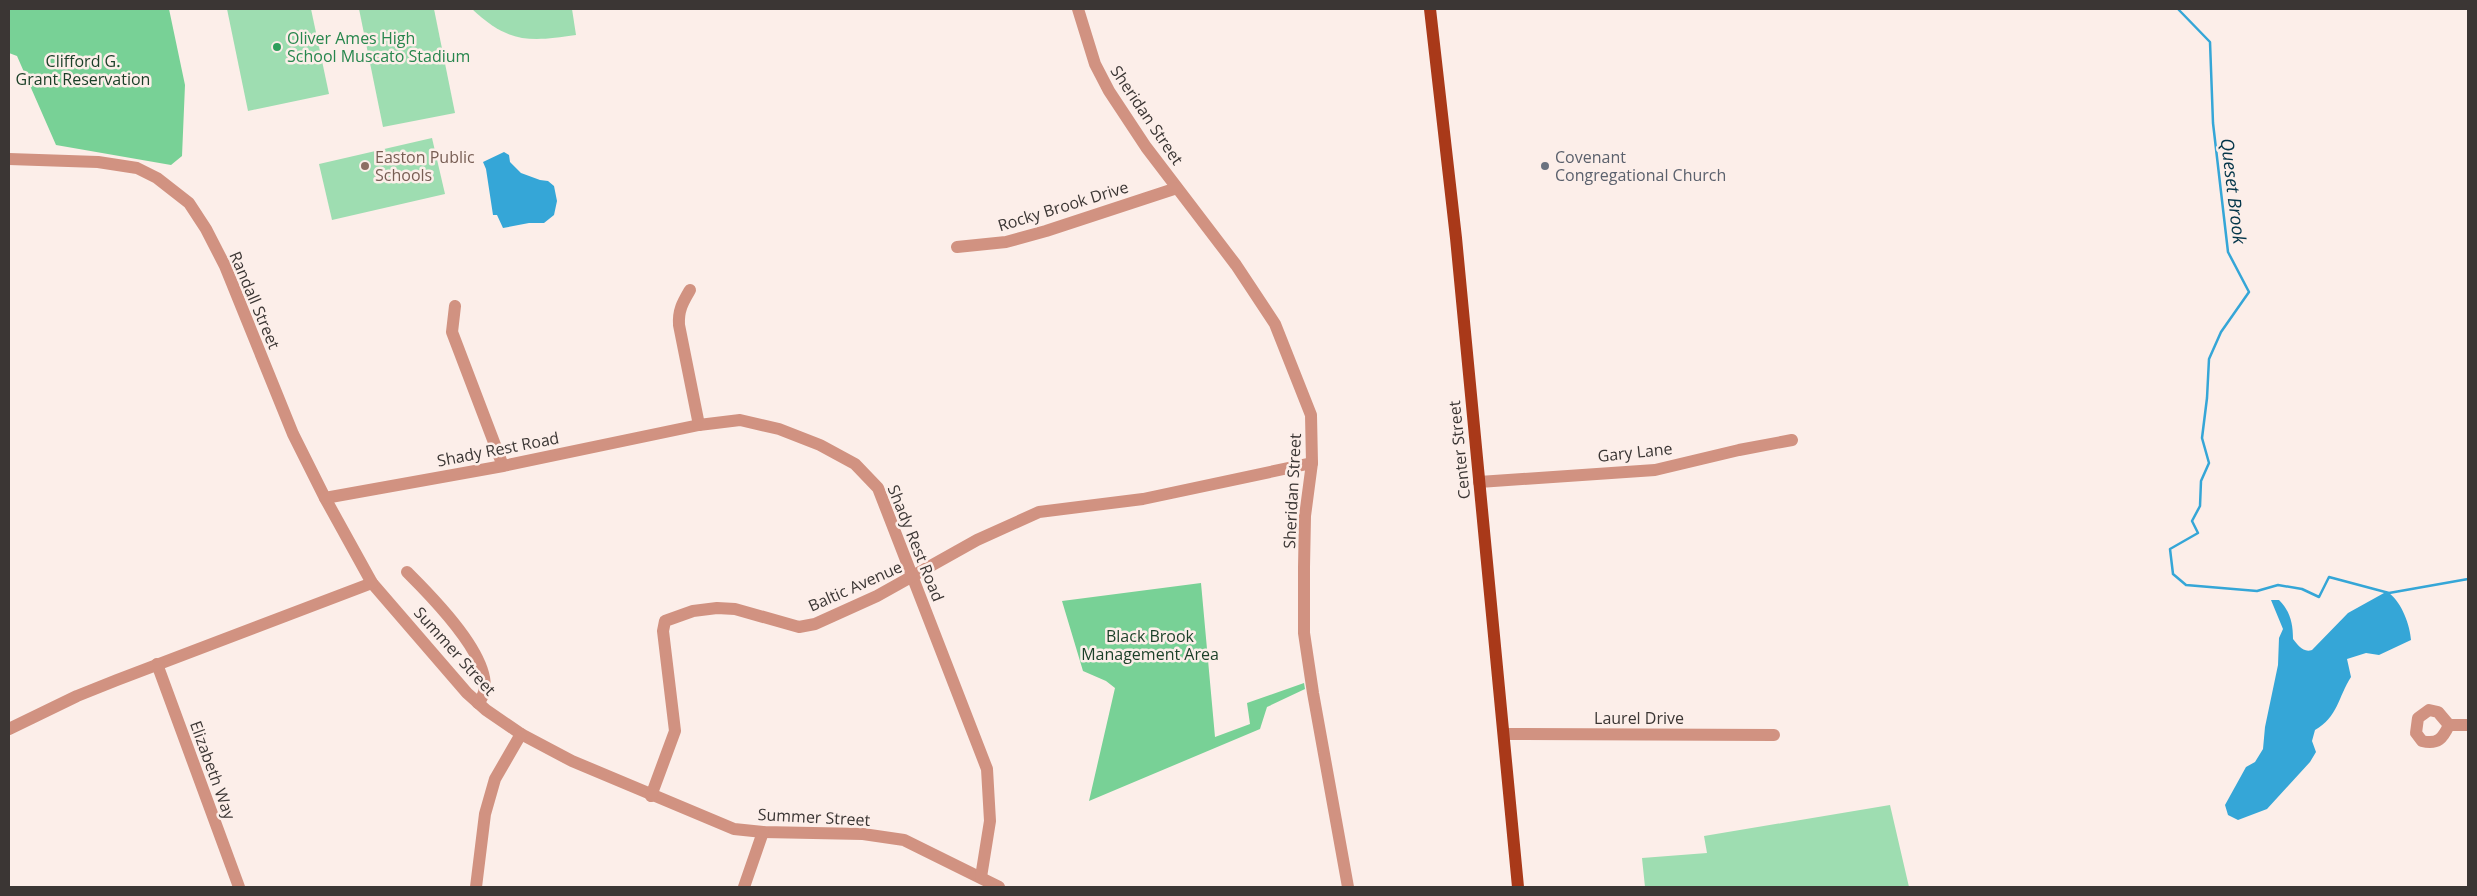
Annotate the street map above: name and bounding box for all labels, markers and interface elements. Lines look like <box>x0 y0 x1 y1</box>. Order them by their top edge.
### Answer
place label: Oliver Ames High School Muscato Stadium <box>287 27 470 67</box>
marker: Oliver Ames High School Muscato Stadium <box>271 41 283 53</box>
park label: Clifford G. Grant Reservation <box>16 50 150 90</box>
street label: Sheridan Street <box>1106 61 1189 169</box>
water label: Queset Brook <box>2216 137 2253 247</box>
place label: Easton Public Schools <box>375 146 475 186</box>
place label: Covenant Congregational Church <box>1555 146 1726 186</box>
marker: Easton Public Schools <box>359 160 371 172</box>
marker: Covenant Congregational Church <box>1539 160 1551 172</box>
street label: Rocky Brook Drive <box>995 176 1131 236</box>
street label: Randall Street <box>225 248 286 353</box>
street label: Center Street <box>1443 399 1475 500</box>
street label: Shady Rest Road <box>435 426 561 472</box>
street label: Sheridan Street <box>1278 432 1306 549</box>
street label: Gary Lane <box>1596 437 1674 467</box>
street label: Shady Rest Road <box>883 481 949 605</box>
street label: Baltic Avenue <box>805 555 905 616</box>
street label: Summer Street <box>409 602 501 700</box>
park label: Black Brook Management Area <box>1081 625 1219 665</box>
street label: Laurel Drive <box>1594 707 1684 729</box>
street label: Elizabeth Way <box>185 718 241 823</box>
street label: Summer Street <box>757 803 871 831</box>

